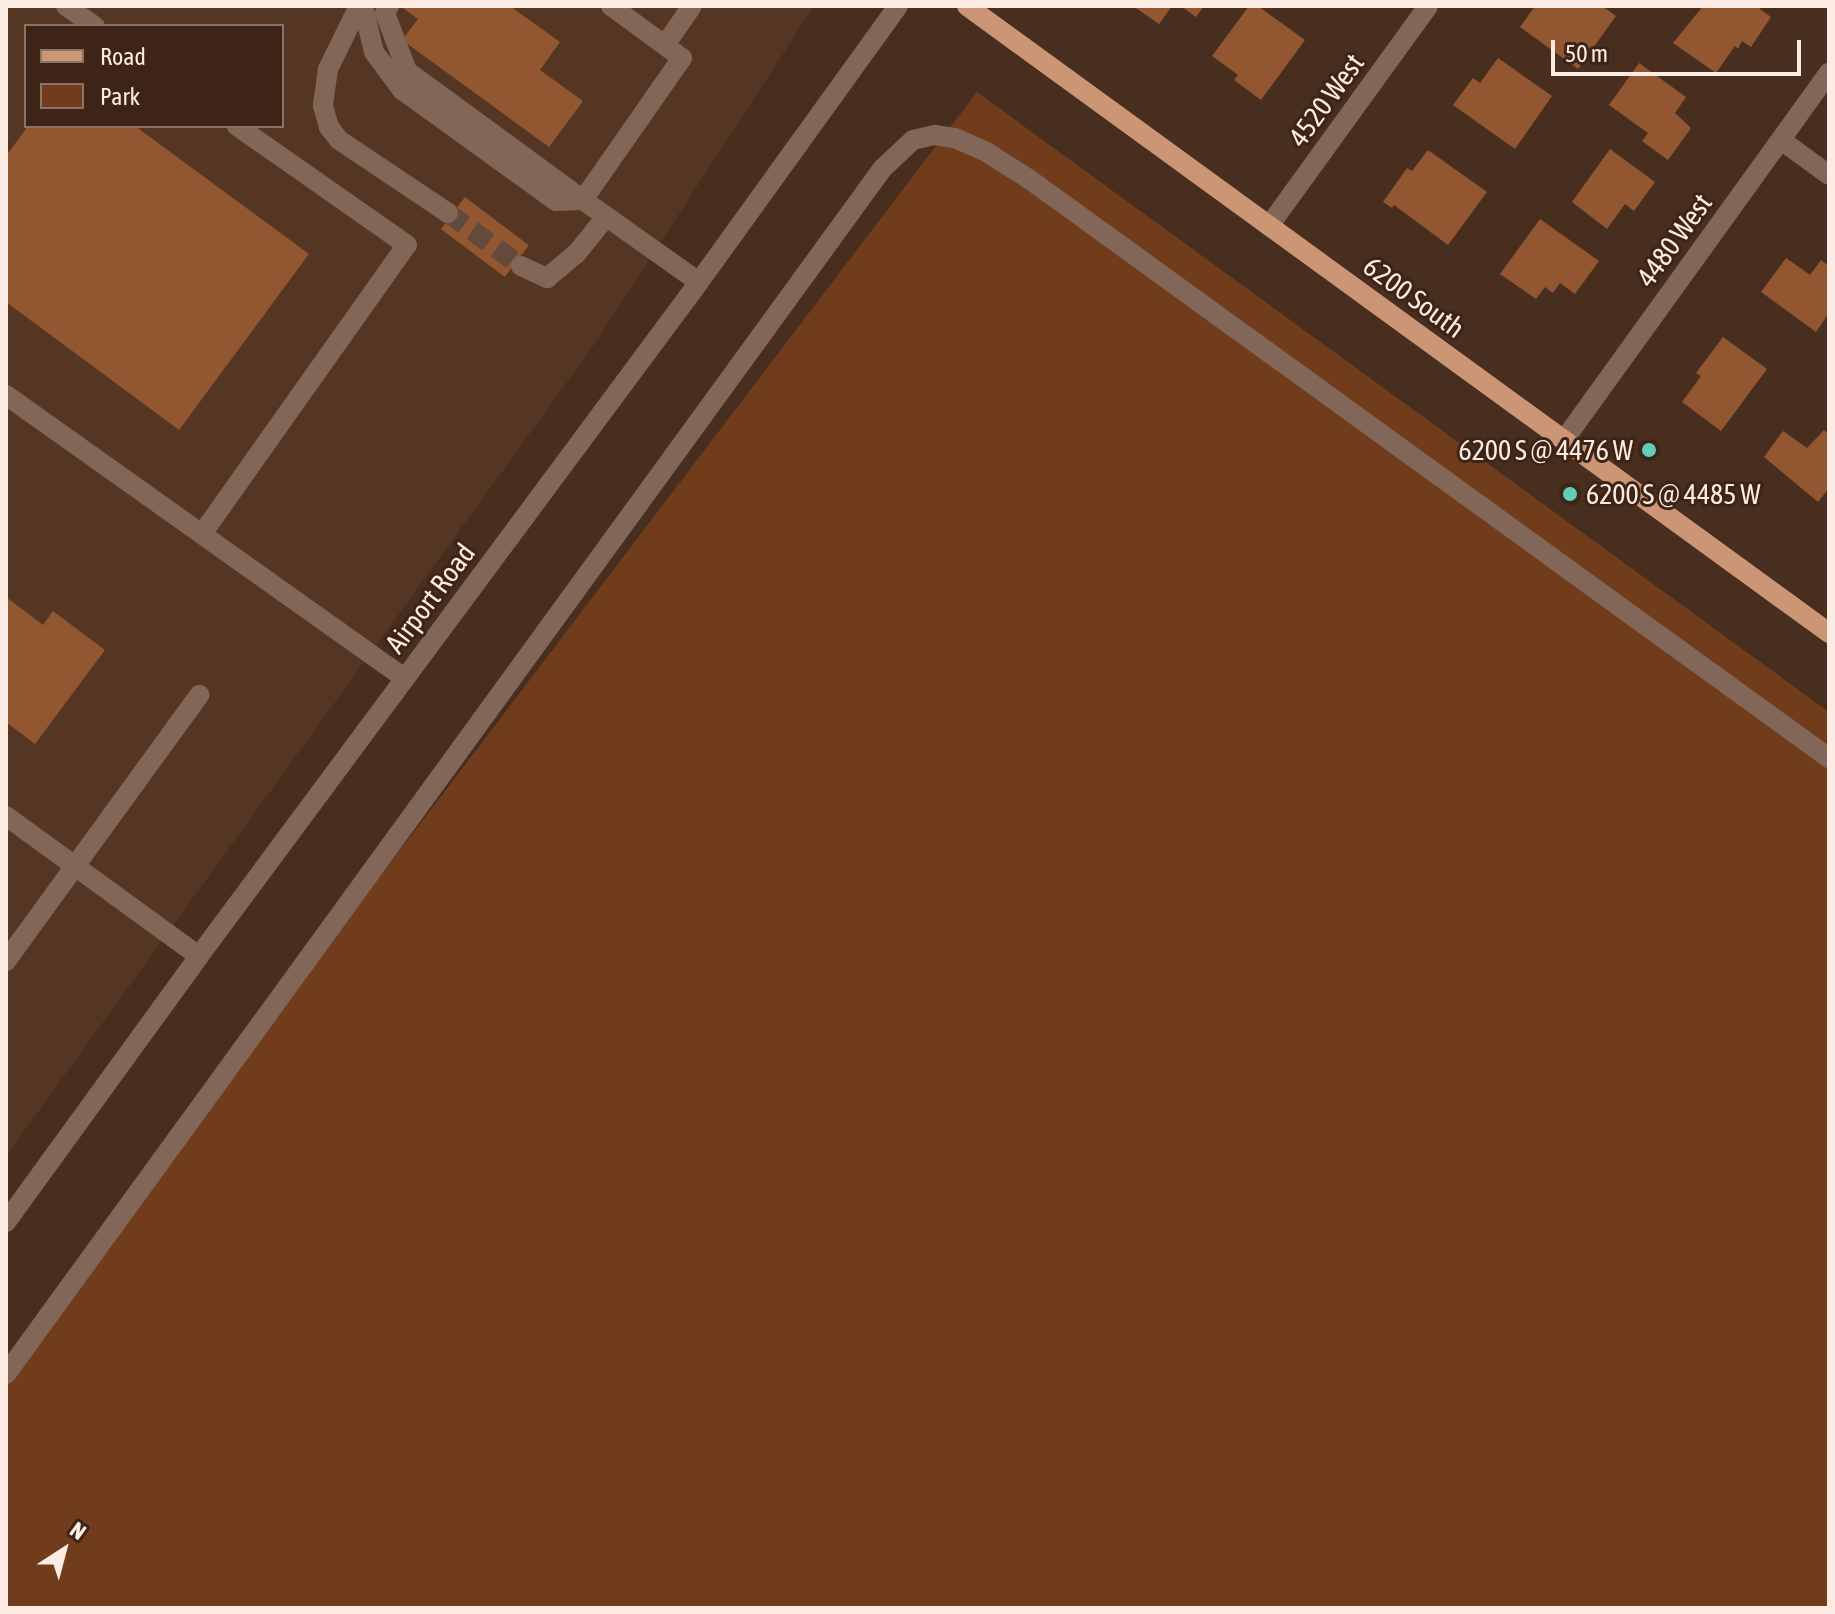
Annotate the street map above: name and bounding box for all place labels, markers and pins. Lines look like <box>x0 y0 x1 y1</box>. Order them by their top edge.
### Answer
place label: 6200 S @ 4476 W <box>1458 433 1633 467</box>
marker: 6200 S @ 4476 W <box>1640 441 1658 459</box>
place label: 6200 S @ 4485 W <box>1586 477 1761 511</box>
marker: 6200 S @ 4485 W <box>1561 485 1579 503</box>

